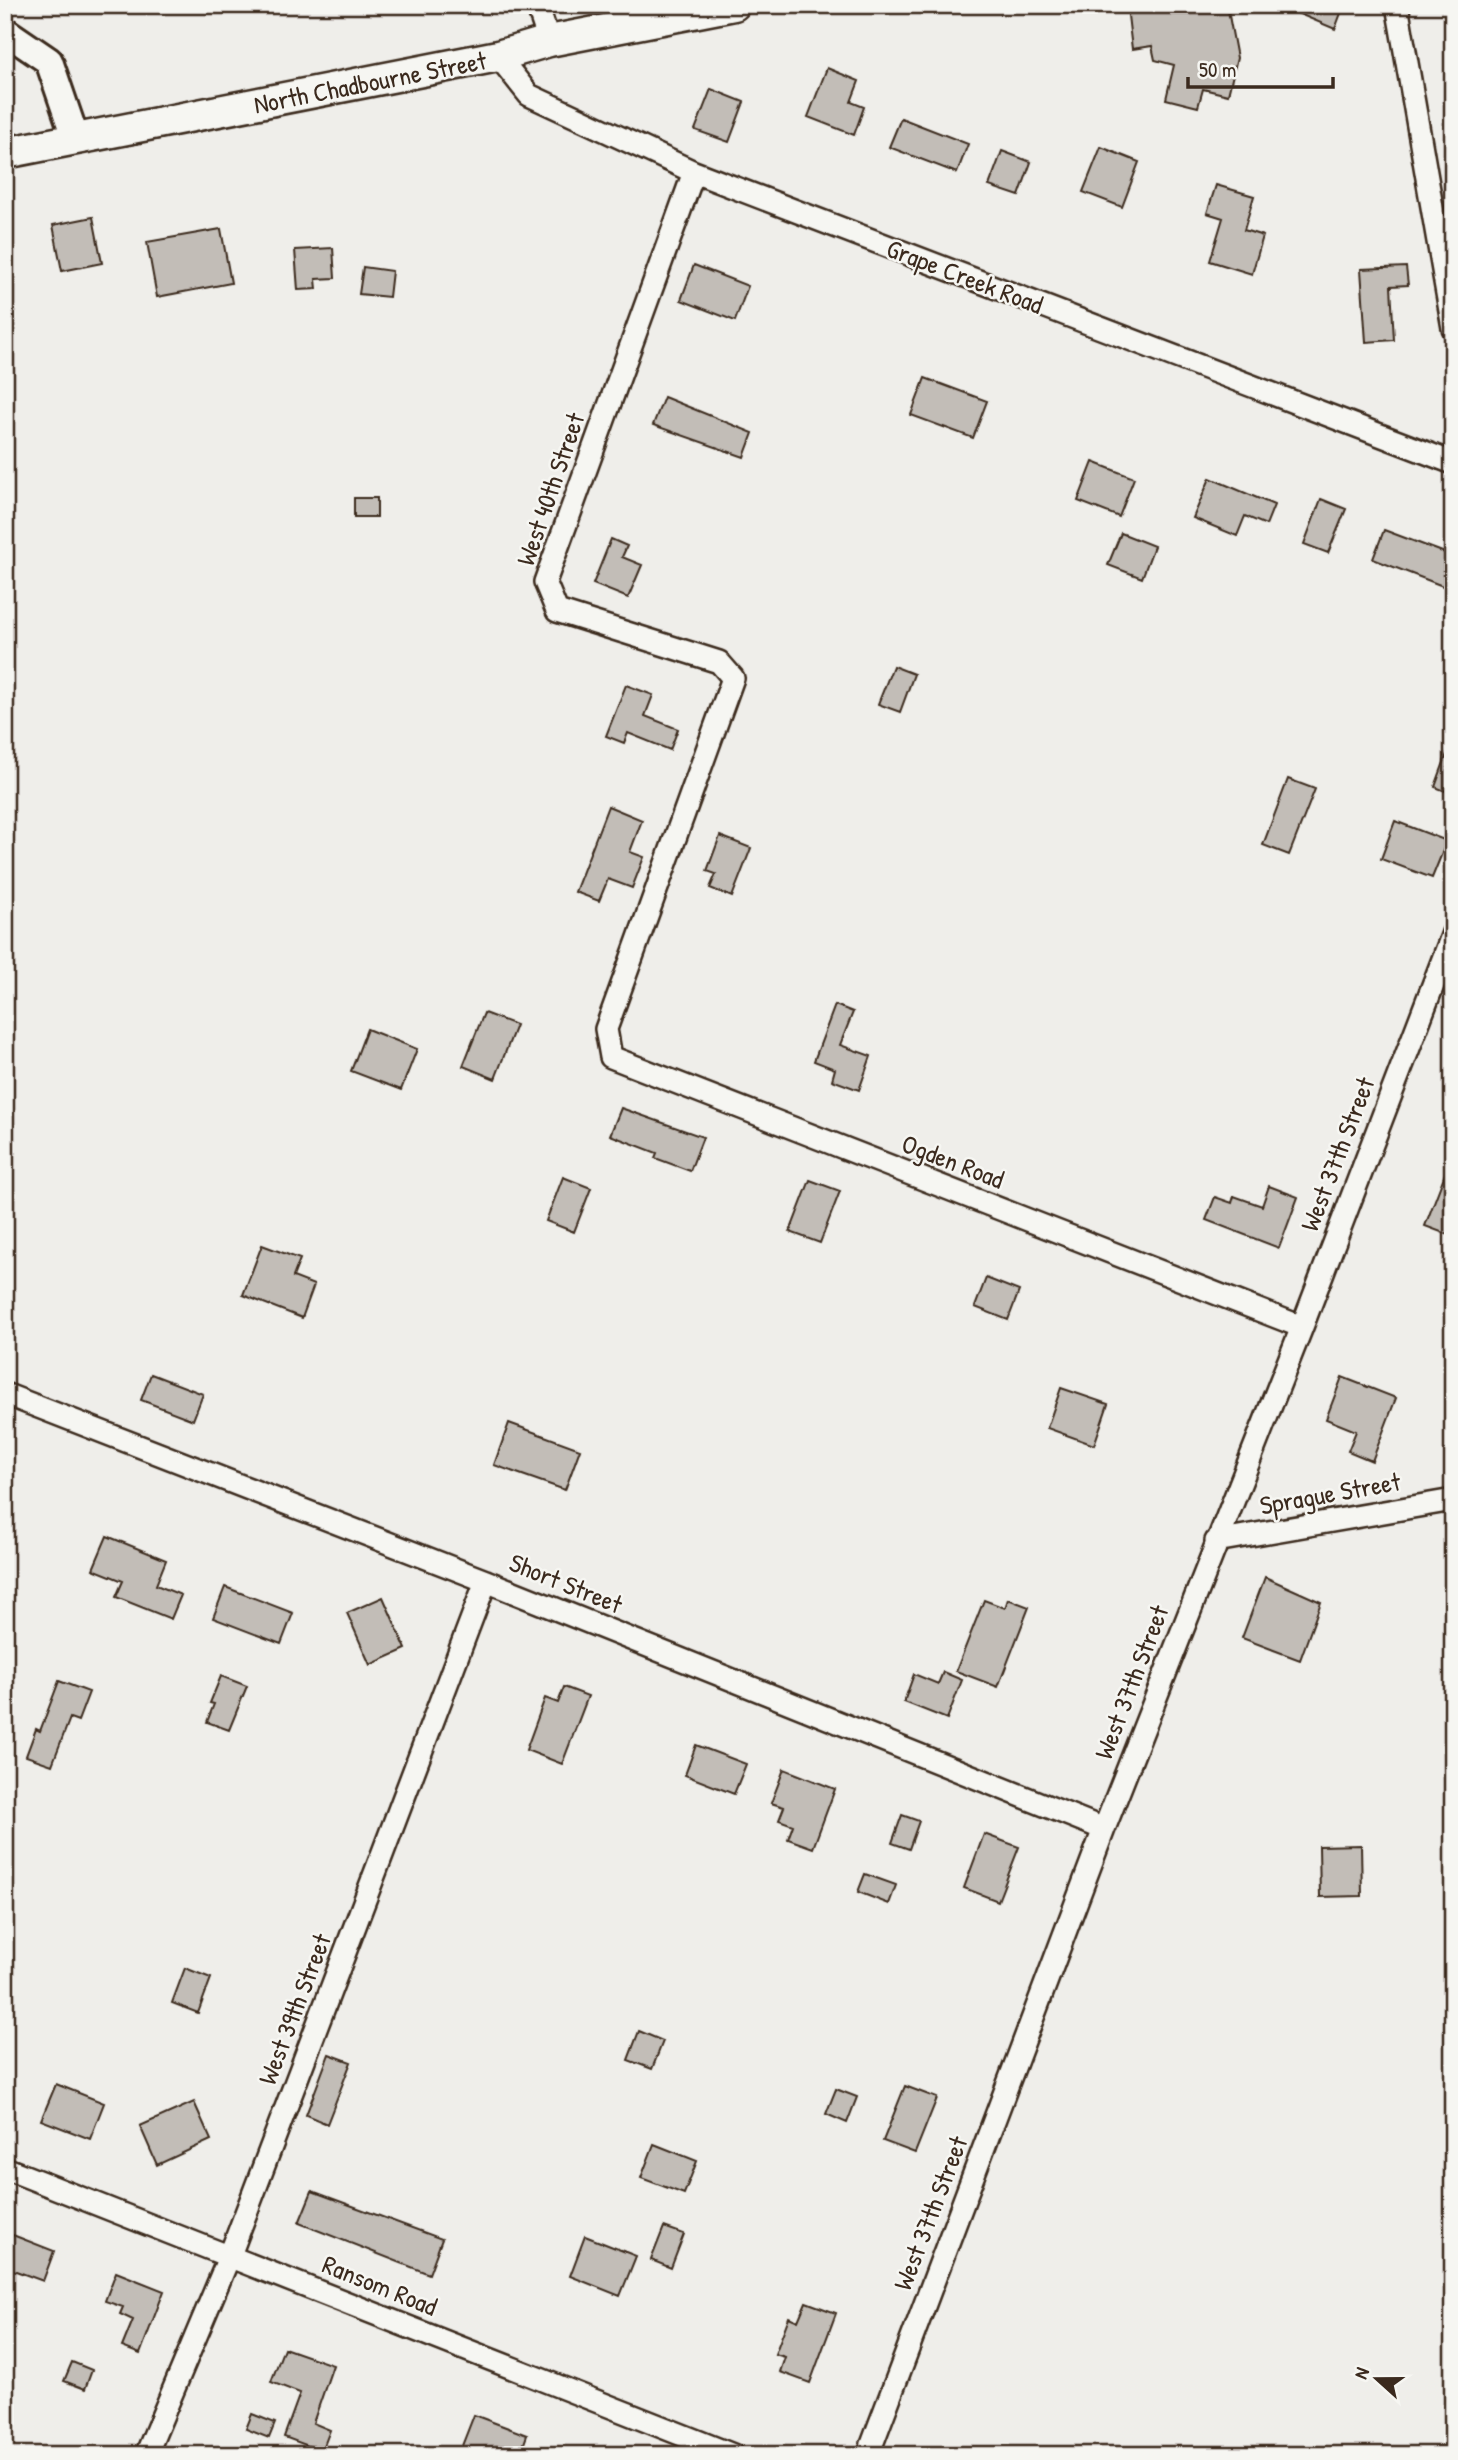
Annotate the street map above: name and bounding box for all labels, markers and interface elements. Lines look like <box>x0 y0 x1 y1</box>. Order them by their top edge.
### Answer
street label: North Chadbourne Street <box>251 42 490 122</box>
scale bar <box>1188 46 1334 90</box>
text: 50 m <box>1199 55 1236 84</box>
street label: Grape Creek Road <box>882 230 1048 322</box>
street label: West 40th Street <box>508 407 593 570</box>
street label: West 37th Street <box>1292 1071 1383 1236</box>
street label: Ogden Road <box>897 1126 1009 1196</box>
street label: Sprague Street <box>1257 1463 1404 1523</box>
street label: Short Street <box>504 1545 629 1622</box>
street label: West 37th Street <box>1086 1599 1177 1764</box>
street label: West 39th Street <box>249 1928 339 2089</box>
street label: West 37th Street <box>885 2130 976 2295</box>
street label: Ransom Road <box>318 2246 442 2324</box>
north arrow <box>1342 2344 1412 2414</box>
text: N <box>1347 2364 1375 2382</box>

